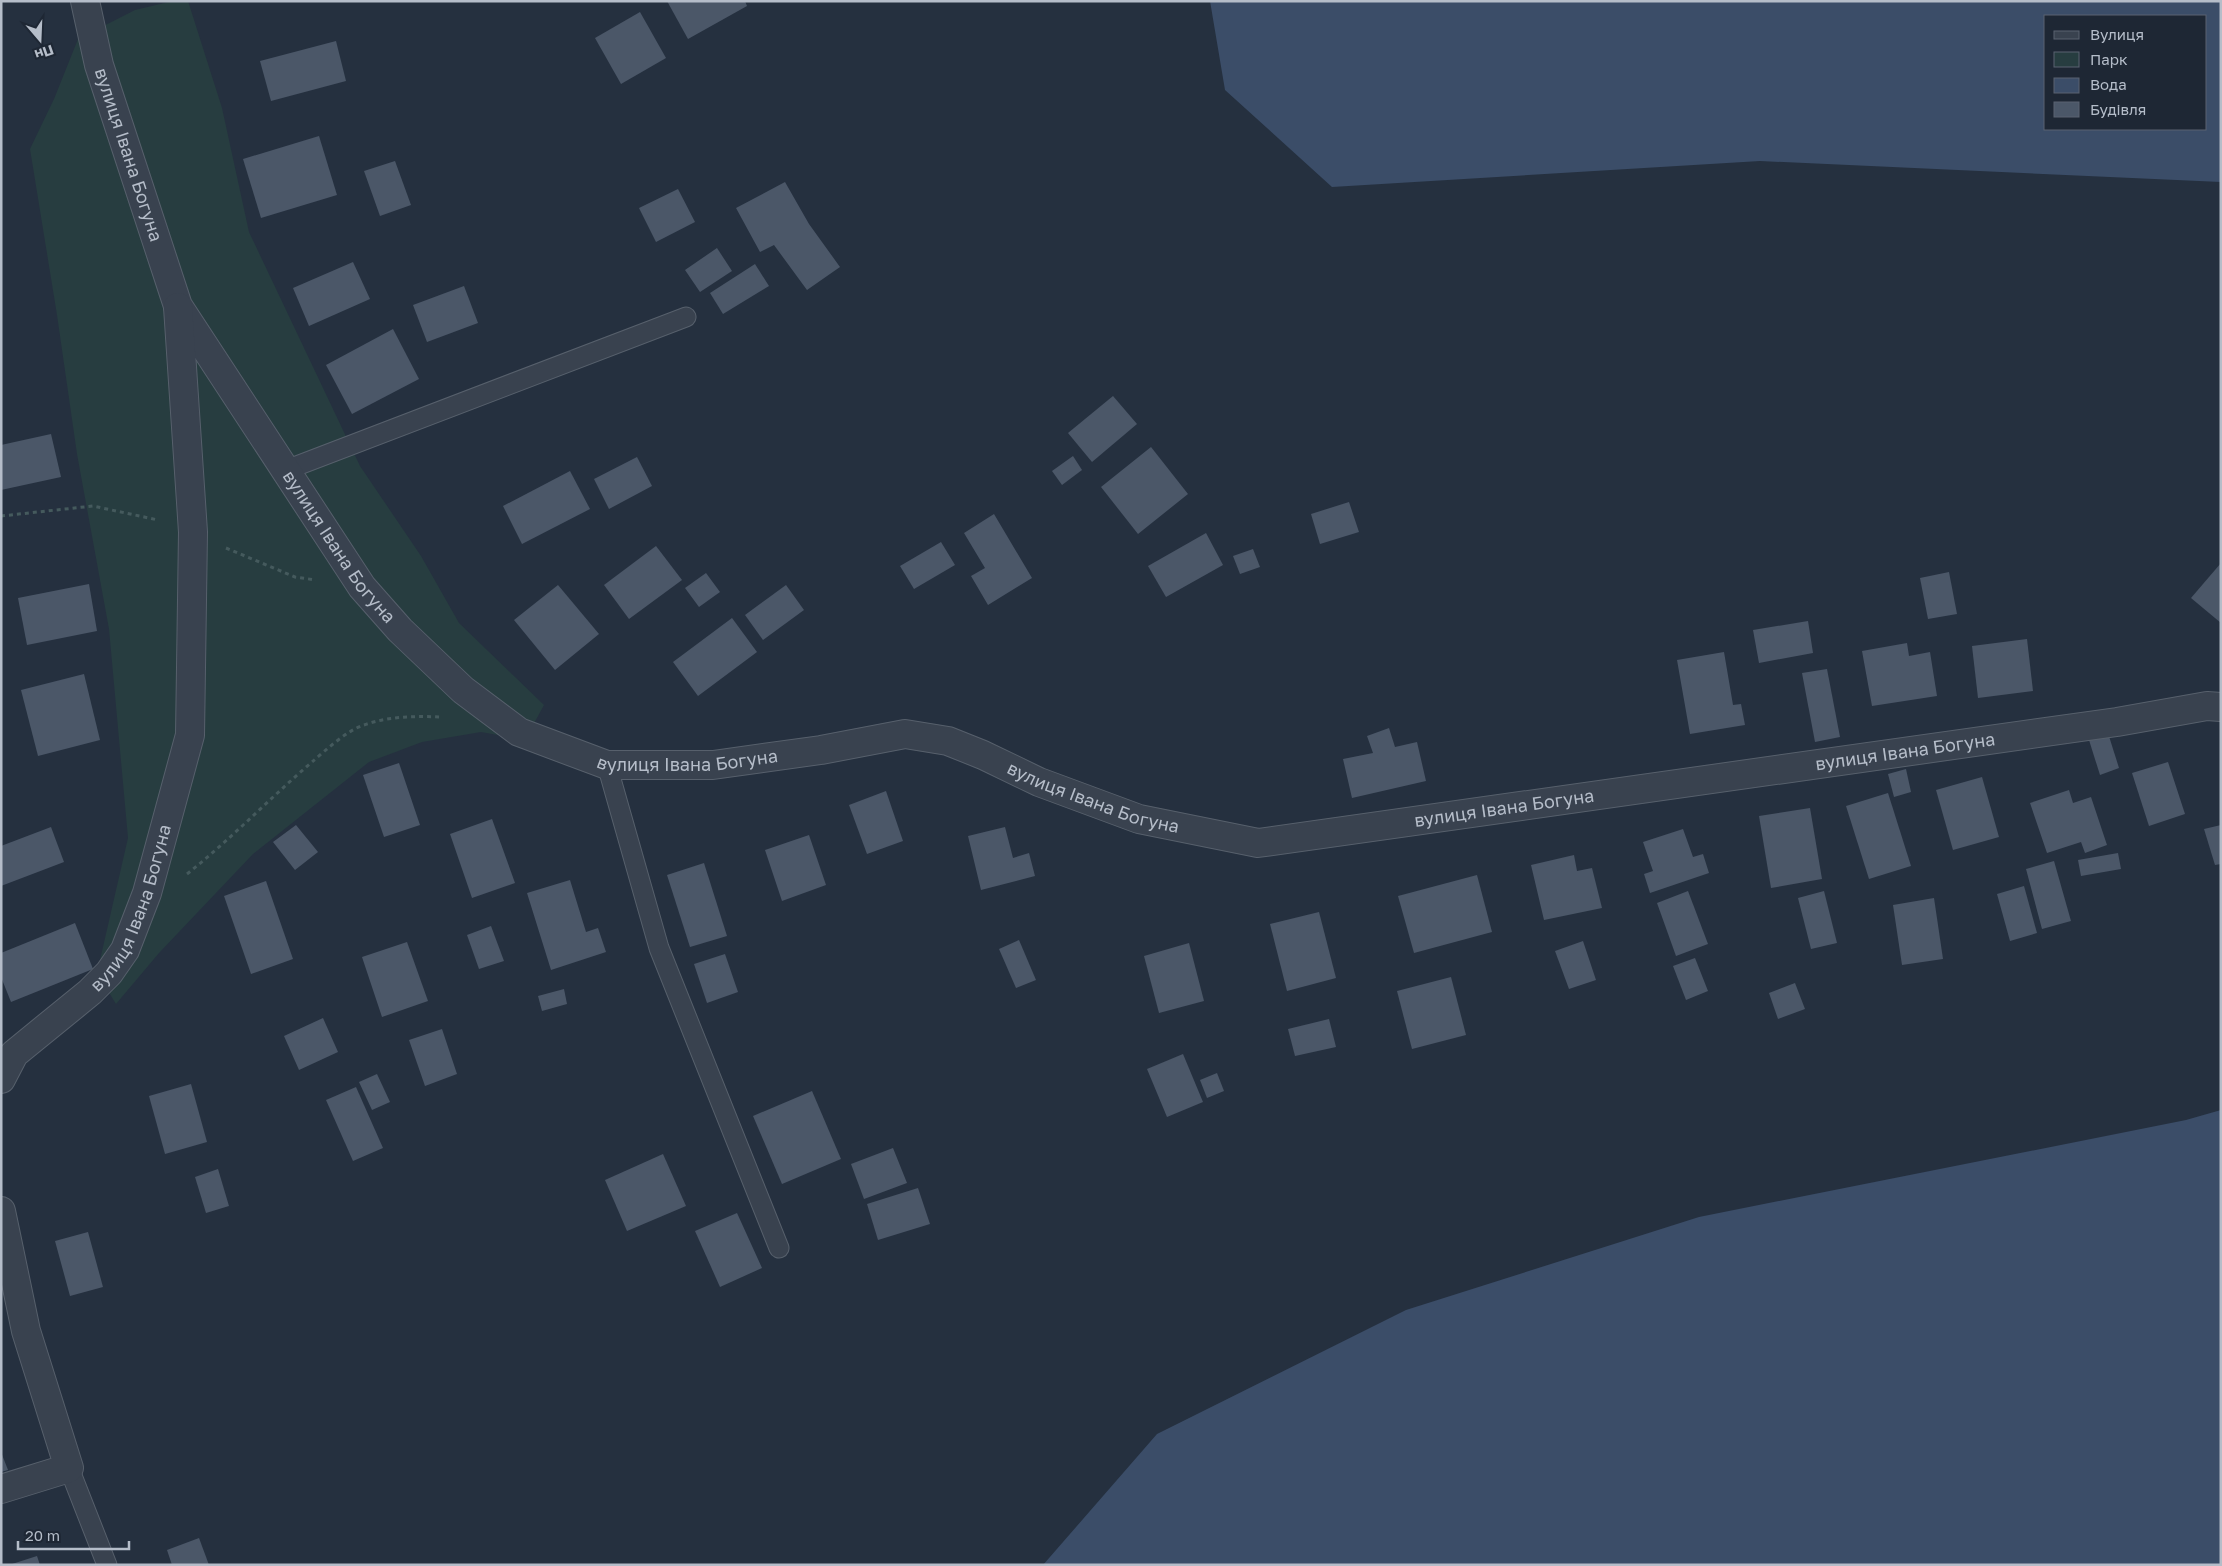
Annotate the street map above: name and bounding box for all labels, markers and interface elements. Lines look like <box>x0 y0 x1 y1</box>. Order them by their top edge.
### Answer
north arrow <box>15 15 65 65</box>
legend <box>2044 15 2207 130</box>
text: Вулиця <box>2090 25 2144 43</box>
text: Пн <box>33 42 56 64</box>
text: Парк <box>2090 50 2128 68</box>
street label: вулиця Івана Богуна <box>91 65 168 244</box>
text: Вода <box>2090 75 2127 93</box>
text: Будівля <box>2090 100 2146 118</box>
street label: вулиця Івана Богуна <box>279 466 401 627</box>
street label: вулиця Івана Богуна <box>1814 727 1996 774</box>
street label: вулиця Івана Богуна <box>594 744 779 775</box>
street label: вулиця Івана Богуна <box>1004 756 1181 837</box>
street label: вулиця Івана Богуна <box>1413 784 1595 831</box>
street label: вулиця Івана Богуна <box>85 822 175 996</box>
scale bar <box>18 1518 129 1550</box>
text: 20 m <box>25 1526 60 1544</box>

